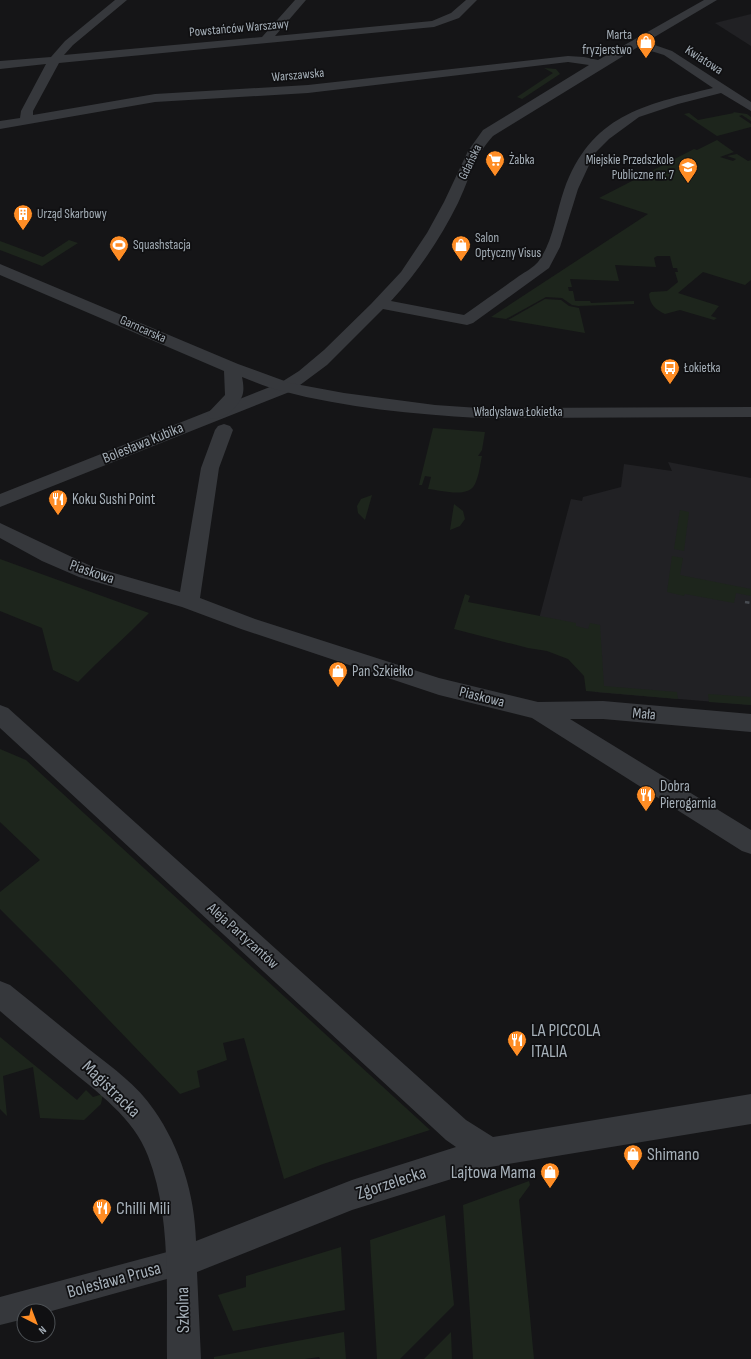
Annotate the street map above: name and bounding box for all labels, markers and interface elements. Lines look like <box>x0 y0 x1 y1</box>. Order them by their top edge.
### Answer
street label: Powstańców Warszawy <box>188 16 290 40</box>
place label: Marta fryzjerstwo <box>582 27 632 58</box>
shop icon: Marta fryzjerstwo <box>635 31 657 59</box>
street label: Kwiatowa <box>682 42 726 78</box>
street label: Warszawska <box>271 65 325 85</box>
street label: Gdańska <box>455 142 485 182</box>
supermarket icon: Żabka <box>484 149 506 177</box>
place label: Żabka <box>509 151 535 168</box>
place label: Miejskie Przedszkole Publiczne nr. 7 <box>586 152 675 183</box>
school or university icon: Miejskie Przedszkole Publiczne nr. 7 <box>677 156 699 184</box>
building icon: Urząd Skarbowy <box>12 203 34 231</box>
place label: Urząd Skarbowy <box>37 206 107 222</box>
place label: Salon Optyczny Visus <box>475 230 541 261</box>
sports icon: Squashstacja <box>108 234 130 262</box>
shop icon: Salon Optyczny Visus <box>450 234 472 262</box>
place label: Squashstacja <box>133 237 191 253</box>
street label: Garncarska <box>117 312 169 346</box>
bus stop icon: Łokietka <box>659 357 681 385</box>
place label: Łokietka <box>683 360 721 376</box>
street label: Władysława Łokietka <box>473 404 563 420</box>
street label: Bolesława Kubika <box>100 418 186 468</box>
restaurant icon: Koku Sushi Point <box>47 488 69 516</box>
place label: Koku Sushi Point <box>72 490 156 509</box>
street label: Piaskowa <box>67 556 117 589</box>
shop icon: Pan Szkiełko <box>327 660 349 688</box>
place label: Pan Szkiełko <box>352 662 414 681</box>
street label: Piaskowa <box>457 682 507 712</box>
street label: Mała <box>632 704 657 724</box>
place label: Dobra Pierogarnia <box>660 777 716 813</box>
restaurant icon: Dobra Pierogarnia <box>635 784 657 812</box>
street label: Aleja Partyzantów <box>203 898 283 974</box>
place label: LA PICCOLA ITALIA <box>531 1020 601 1062</box>
restaurant icon: LA PICCOLA ITALIA <box>506 1029 528 1057</box>
street label: Magistracka <box>77 1056 145 1122</box>
shop icon: Shimano <box>622 1143 644 1171</box>
place label: Shimano <box>647 1144 699 1165</box>
shop icon: Lajtowa Mama <box>539 1161 561 1189</box>
street label: Zgorzelecka <box>353 1162 429 1204</box>
place label: Lajtowa Mama <box>451 1162 536 1183</box>
restaurant icon: Chilli Mili <box>91 1197 113 1225</box>
place label: Chilli Mili <box>116 1198 170 1219</box>
street label: Bolesława Prusa <box>65 1257 163 1303</box>
street label: Szkolna <box>172 1287 194 1333</box>
north arrow <box>16 1303 56 1343</box>
text: N <box>36 1323 49 1337</box>

